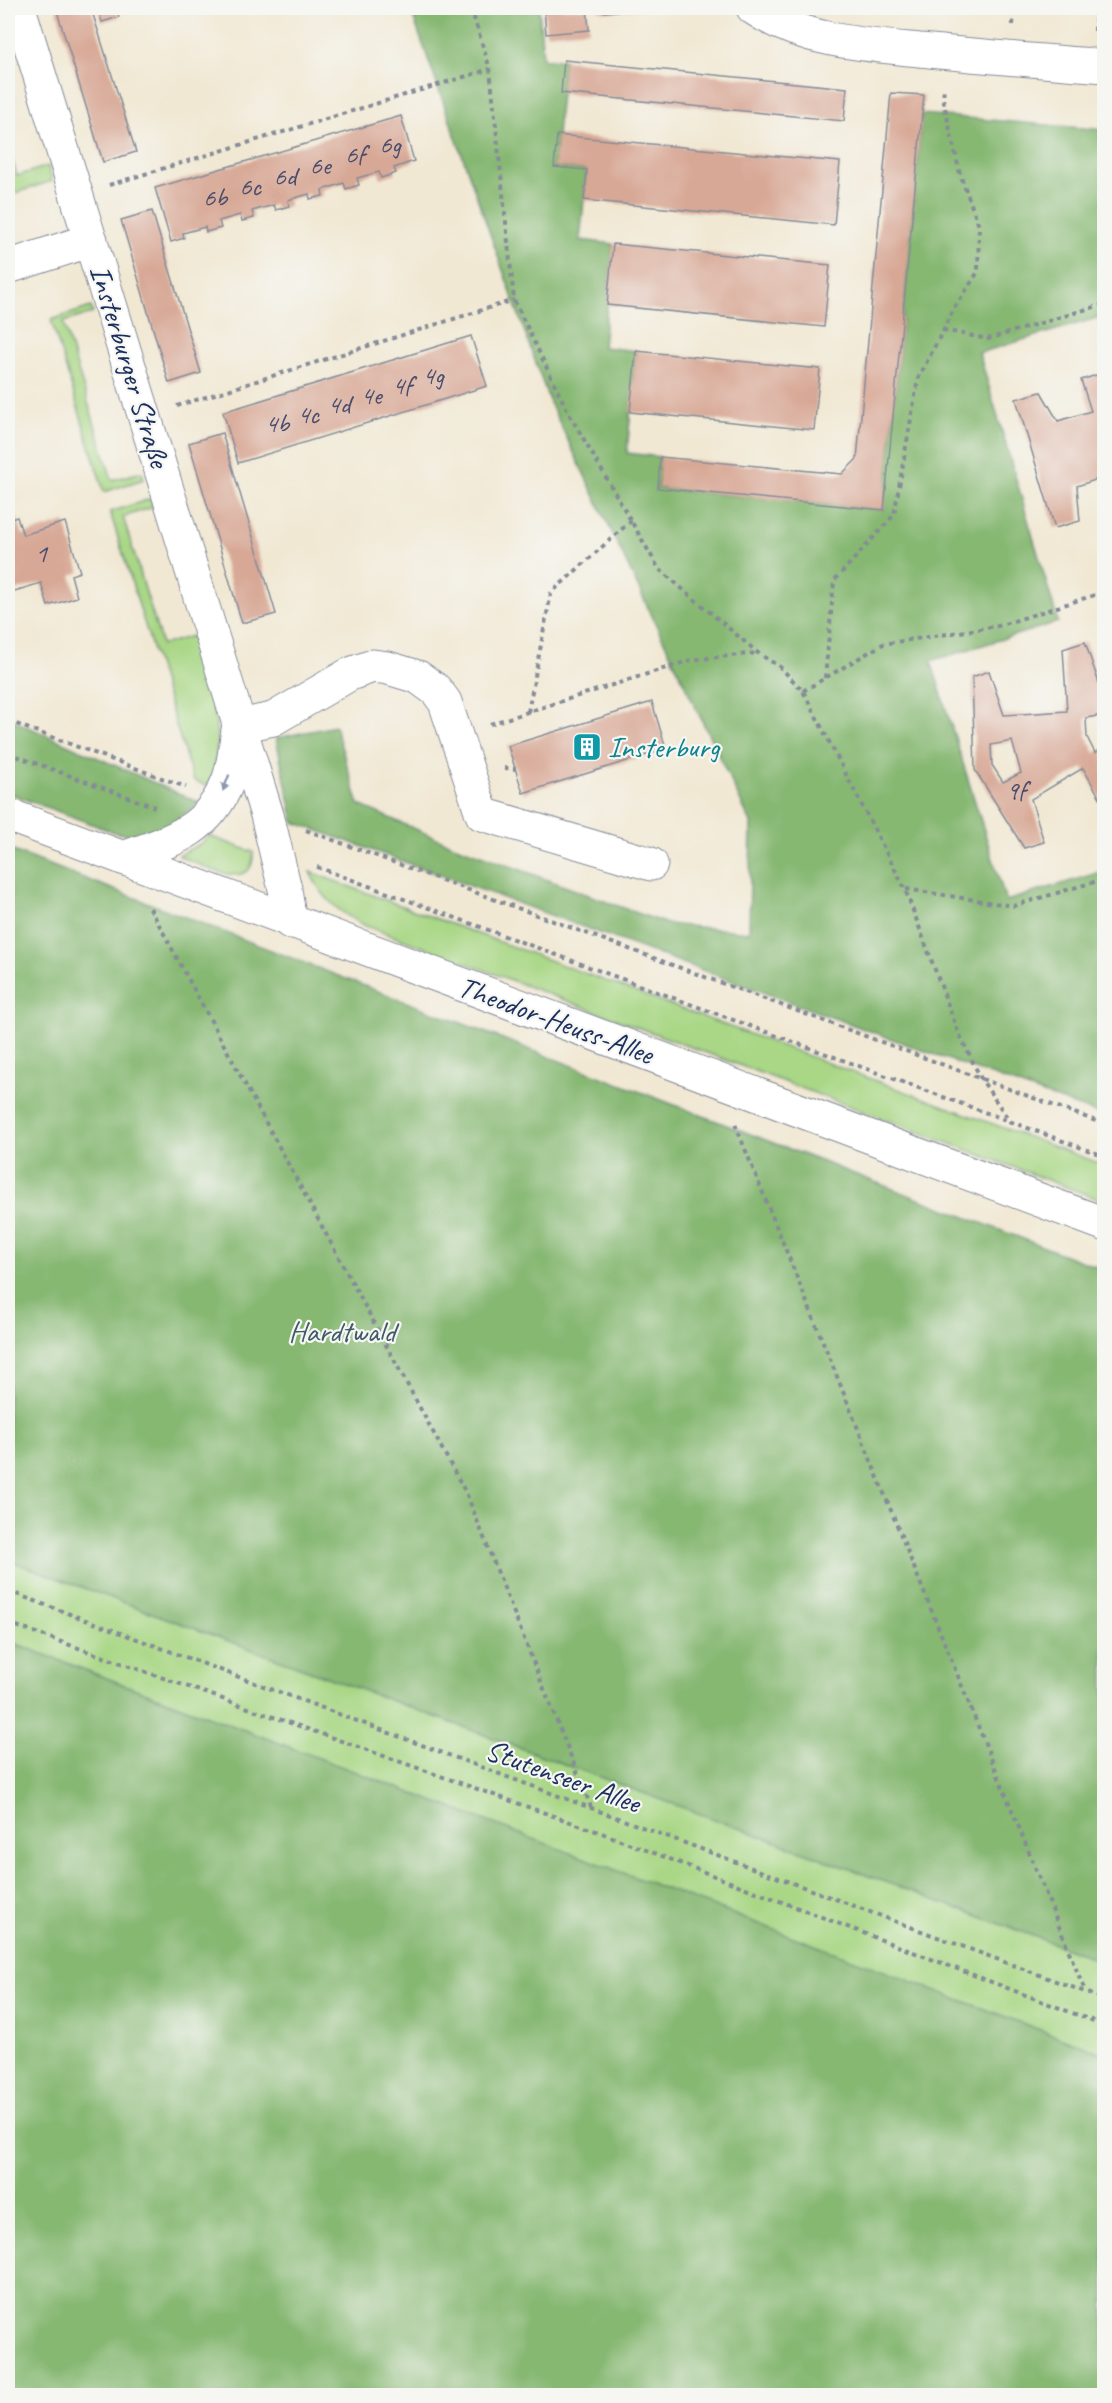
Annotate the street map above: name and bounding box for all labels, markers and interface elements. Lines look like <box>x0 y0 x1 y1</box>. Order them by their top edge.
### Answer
house number: 6g <box>379 127 402 161</box>
house number: 6f <box>345 137 370 171</box>
house number: 6e <box>310 148 333 182</box>
house number: 6d <box>274 159 301 193</box>
house number: 6c <box>239 169 262 203</box>
house number: 6b <box>203 180 228 214</box>
street label: Insterburger Straße <box>81 260 179 474</box>
house number: 4g <box>422 358 445 392</box>
house number: 4f <box>392 368 417 402</box>
house number: 4e <box>361 378 384 412</box>
house number: 4d <box>328 387 355 421</box>
house number: 4c <box>297 397 320 431</box>
house number: 4b <box>265 406 290 440</box>
house number: 1 <box>35 536 49 570</box>
place label: Insterburg <box>608 728 721 766</box>
building icon: Insterburg <box>571 731 603 763</box>
house number: 9f <box>1006 773 1031 807</box>
one-way arrow <box>221 774 231 792</box>
street label: Theodor-Heuss-Allee <box>454 967 661 1074</box>
park label: Hardtwald <box>289 1312 400 1350</box>
street label: Stutenseer Allee <box>480 1730 648 1822</box>

